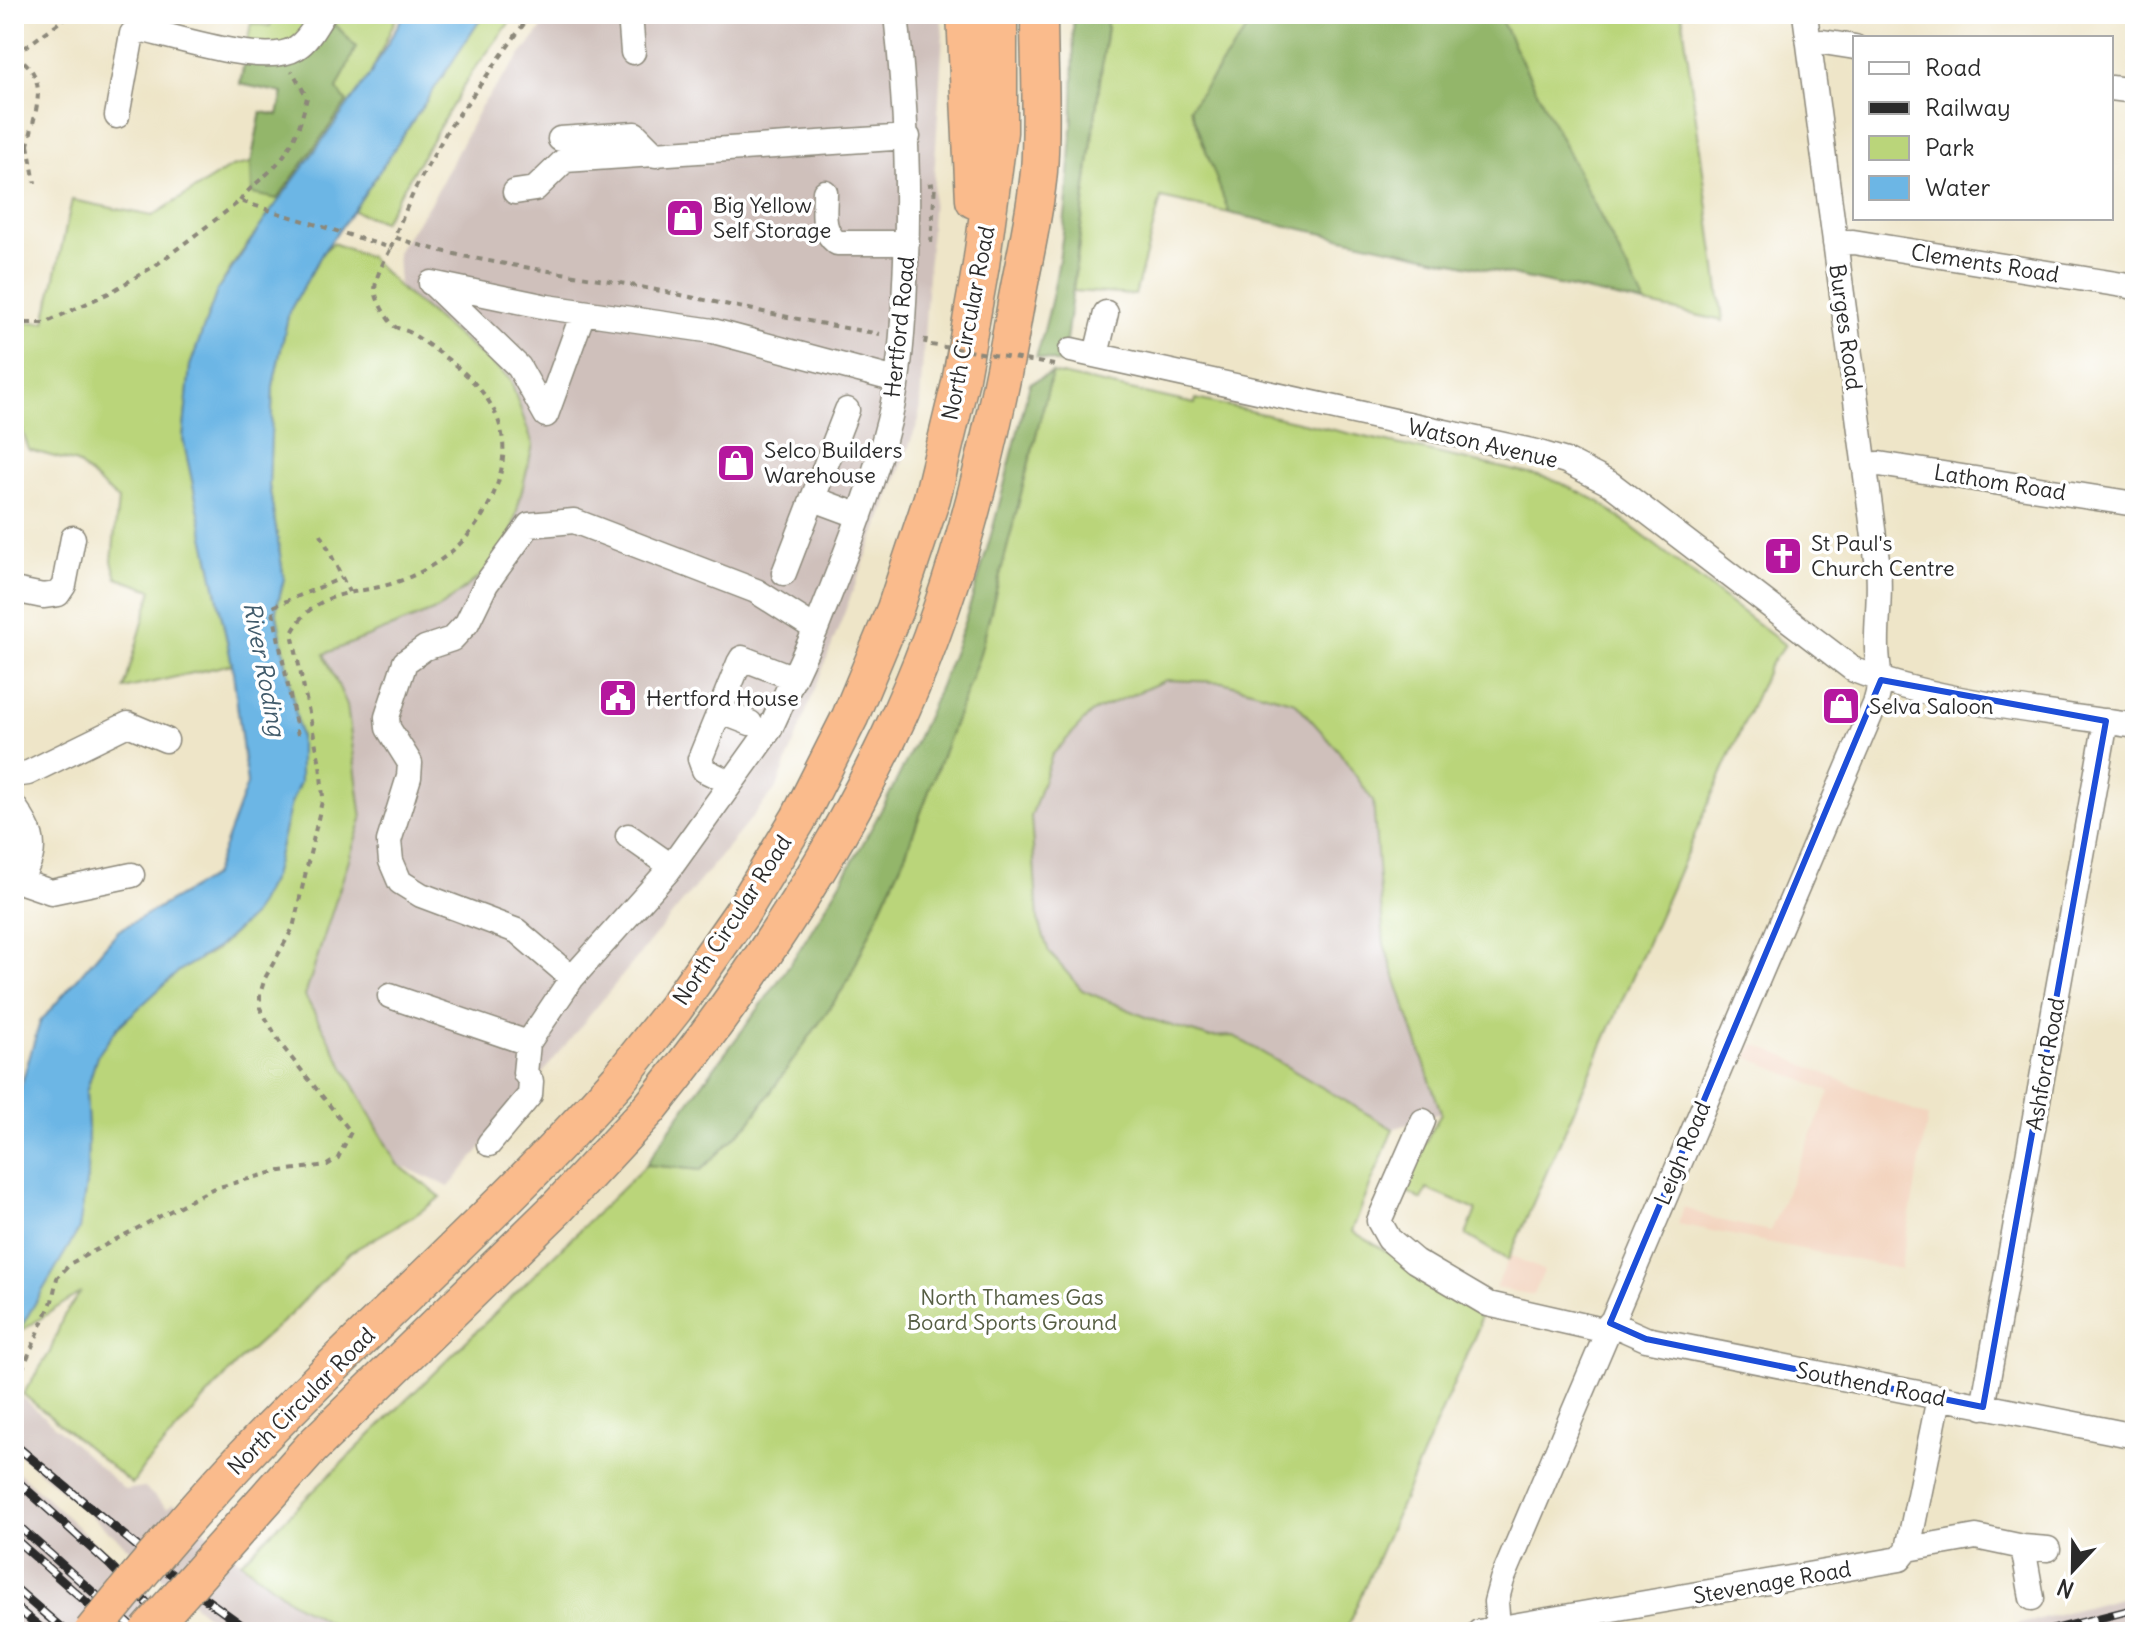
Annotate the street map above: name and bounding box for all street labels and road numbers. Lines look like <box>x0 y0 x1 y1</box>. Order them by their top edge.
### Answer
street label: North Circular Road <box>935 223 1001 422</box>
street label: Clements Road <box>1909 238 2061 289</box>
street label: Hertford Road <box>878 255 920 399</box>
street label: Burges Road <box>1823 262 1869 392</box>
street label: Watson Avenue <box>1405 412 1561 474</box>
street label: Lathom Road <box>1932 458 2068 506</box>
street label: North Circular Road <box>667 830 797 1010</box>
street label: Ashford Road <box>2020 995 2070 1133</box>
street label: Leigh Road <box>1648 1097 1716 1209</box>
street label: North Circular Road <box>221 1321 381 1481</box>
street label: Southend Road <box>1794 1356 1948 1412</box>
street label: Stevenage Road <box>1691 1554 1853 1610</box>

